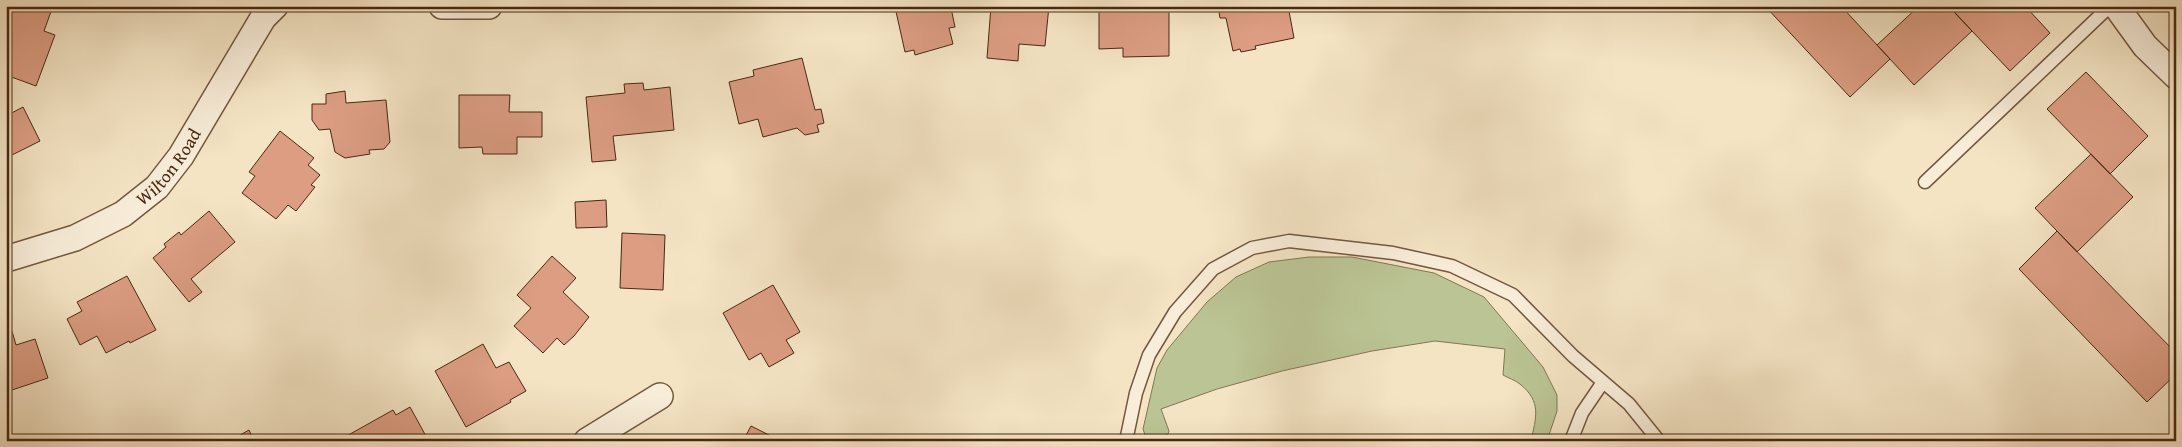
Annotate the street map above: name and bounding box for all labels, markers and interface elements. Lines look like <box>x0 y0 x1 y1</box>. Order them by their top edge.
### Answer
street label: Wilton Road <box>130 123 208 212</box>

